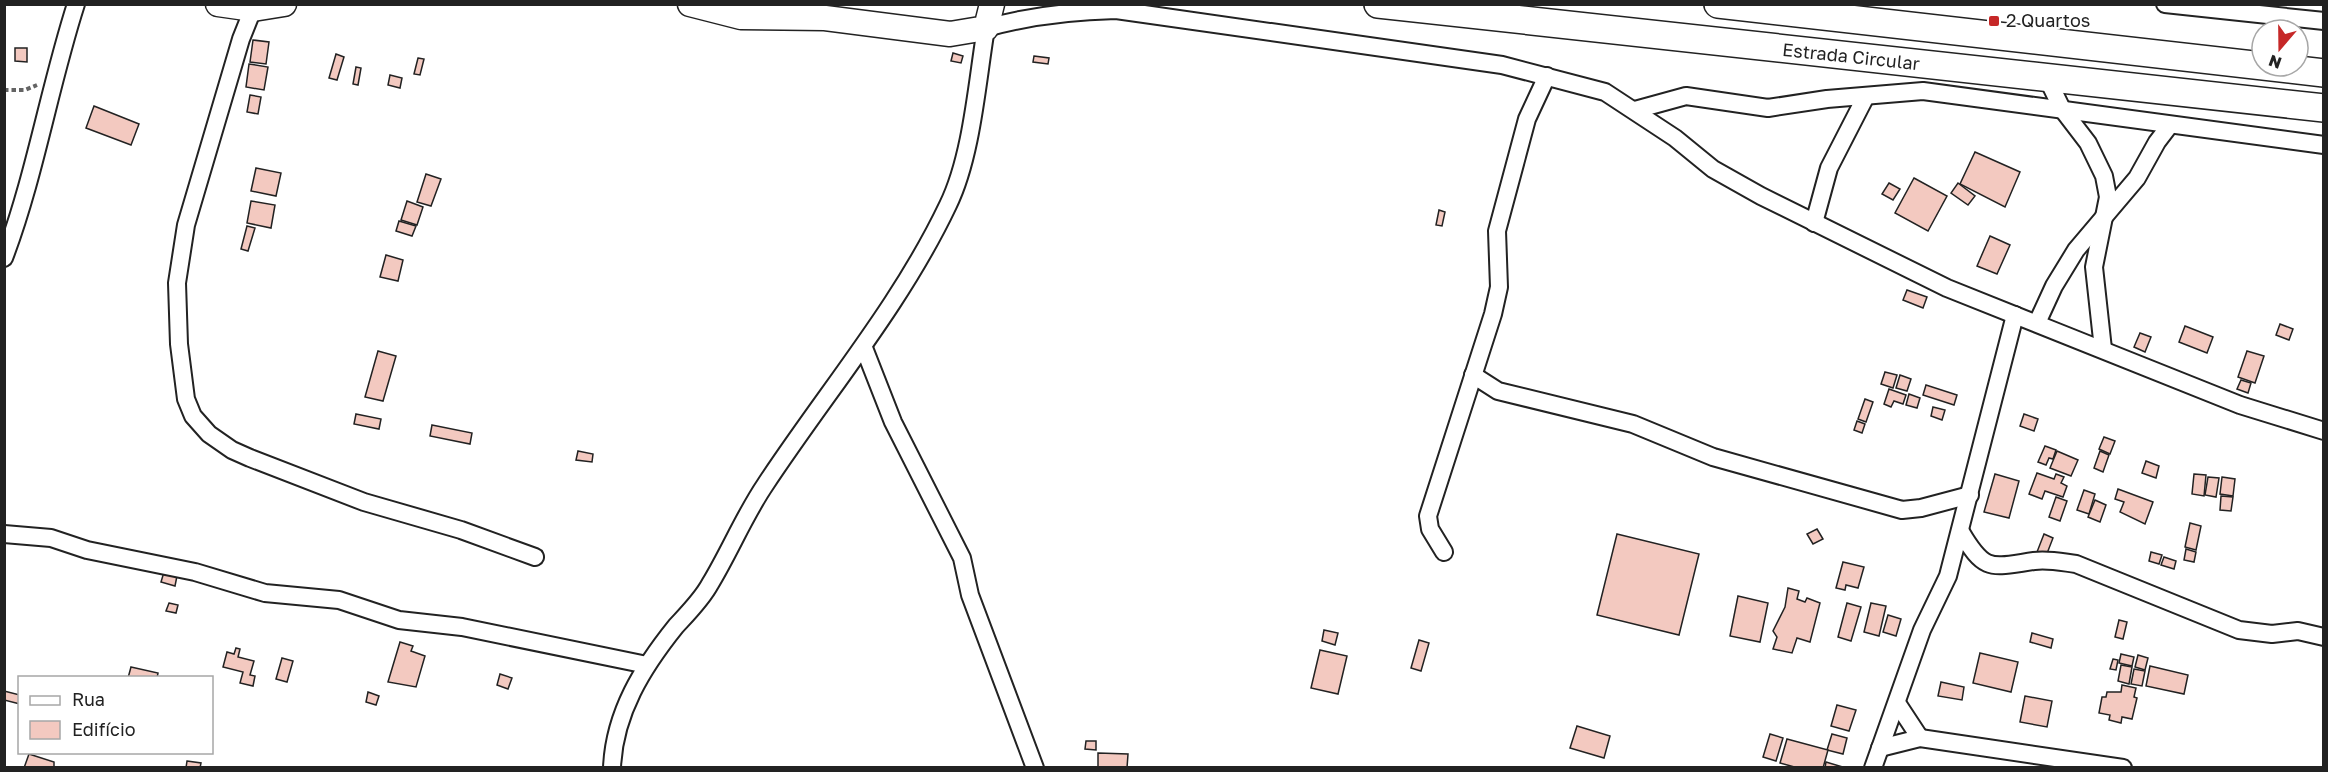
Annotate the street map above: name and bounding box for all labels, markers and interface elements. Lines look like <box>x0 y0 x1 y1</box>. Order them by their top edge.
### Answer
place label: 2 Quartos <box>2006 9 2090 31</box>
marker: 2 Quartos <box>1987 14 2001 28</box>
north arrow <box>2250 18 2310 78</box>
street label: Estrada Circular <box>1781 38 1921 74</box>
text: N <box>2266 51 2284 74</box>
legend <box>18 676 213 754</box>
text: Rua <box>72 688 105 710</box>
text: Edifício <box>72 718 136 740</box>

